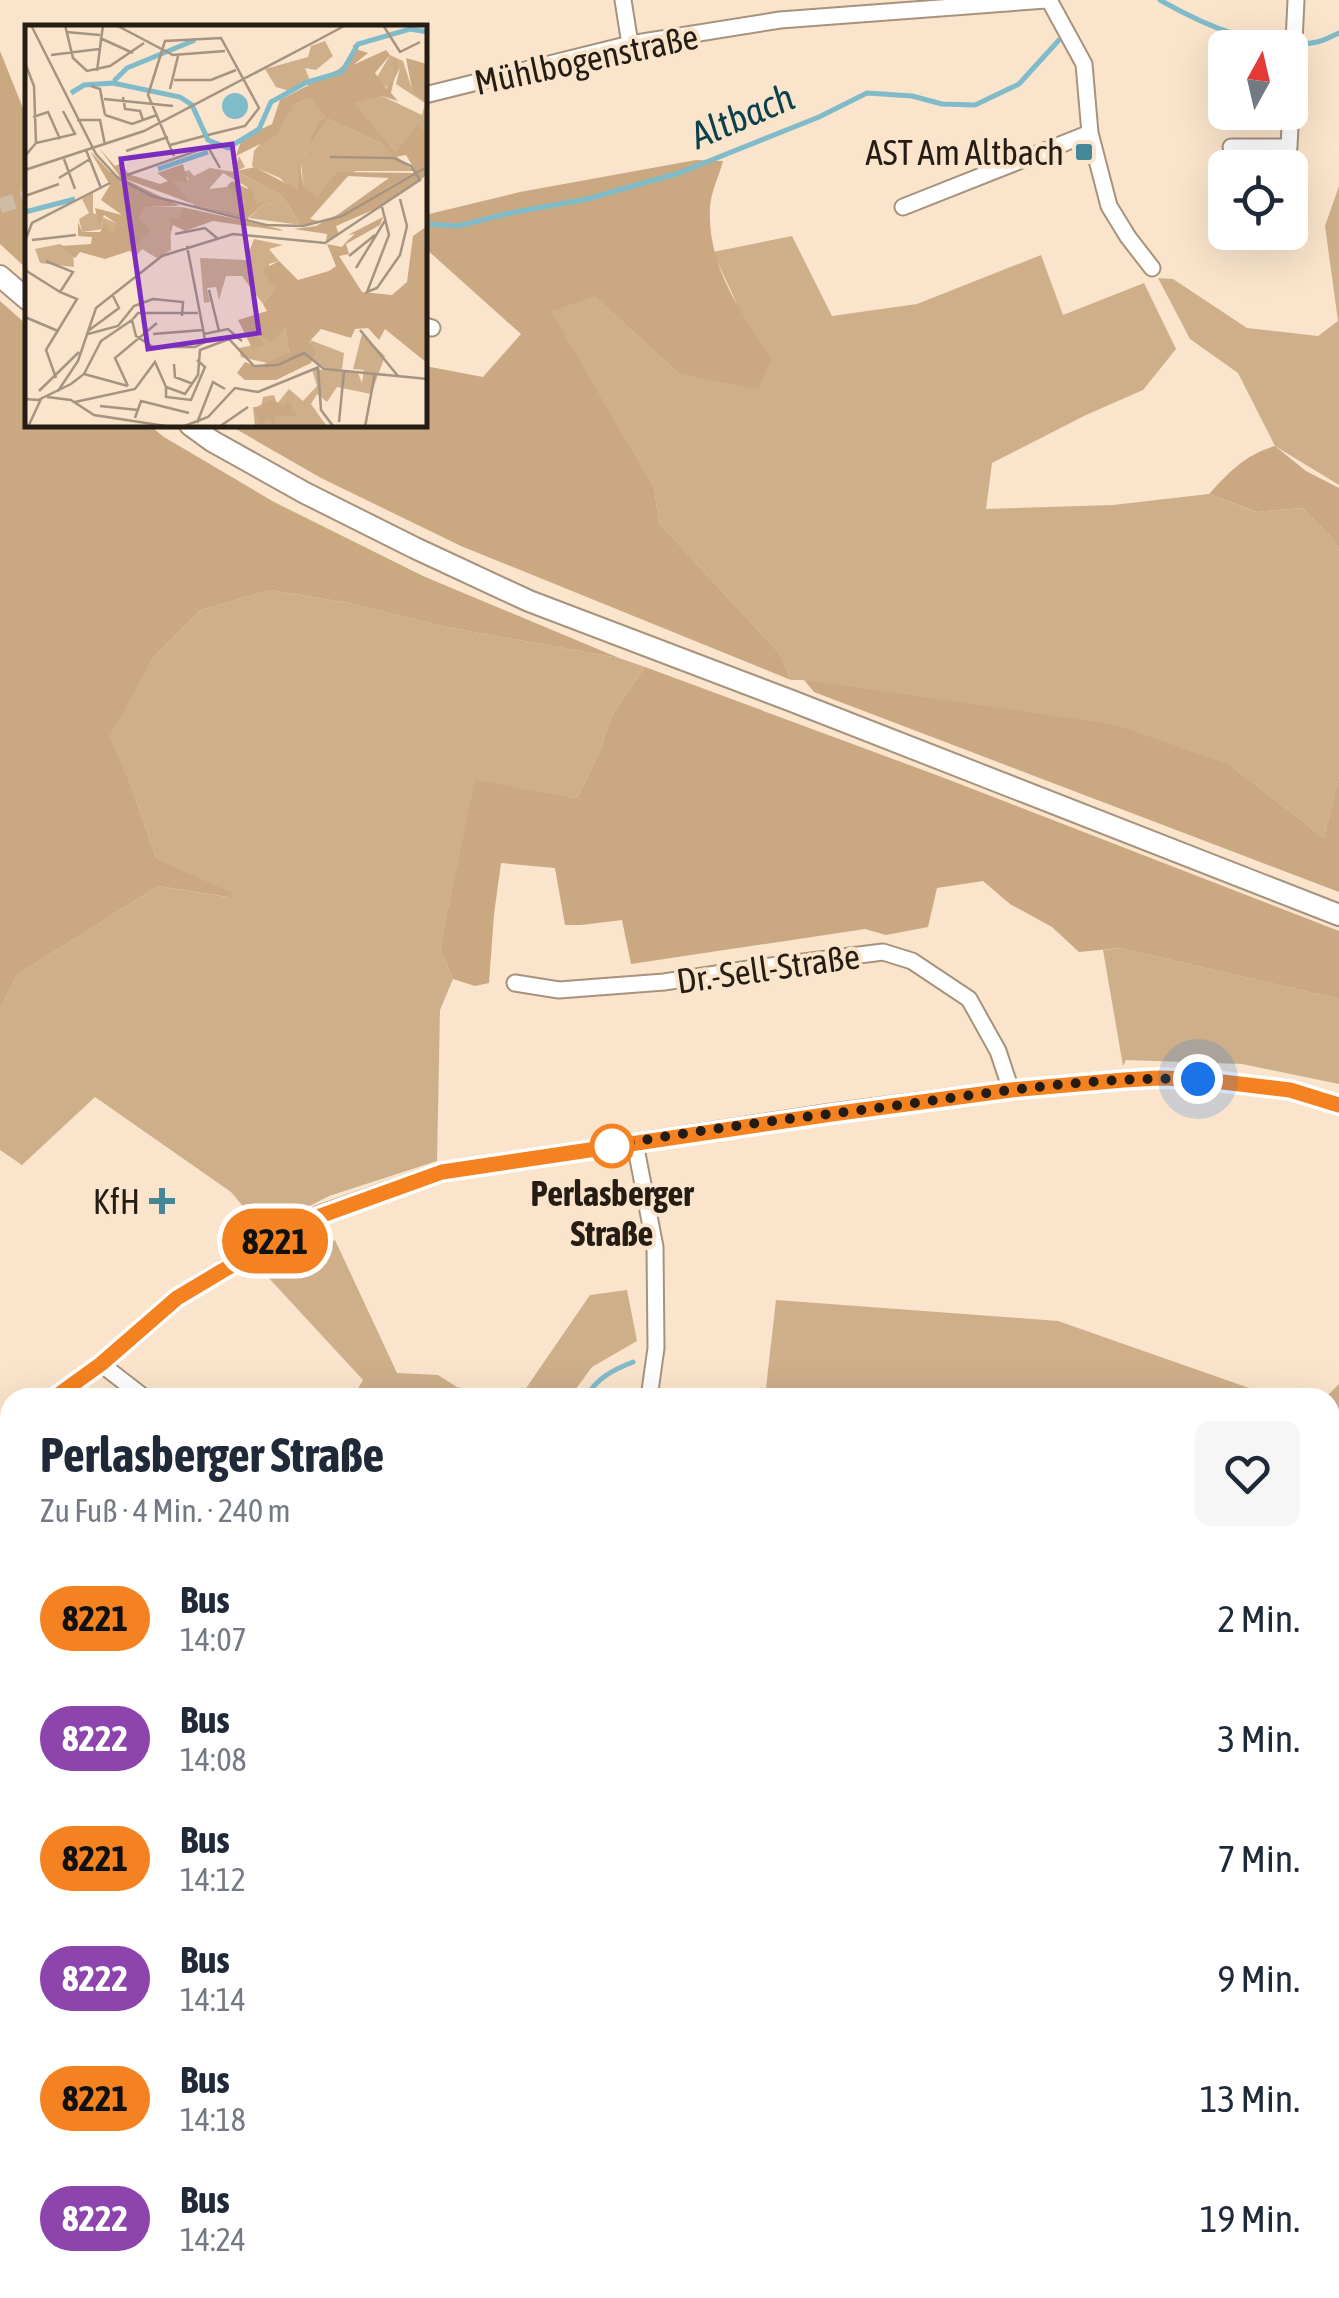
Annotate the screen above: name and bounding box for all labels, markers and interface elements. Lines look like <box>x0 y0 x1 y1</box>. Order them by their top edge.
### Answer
street label: Mühlbogenstraße <box>471 16 701 102</box>
inset map <box>25 25 428 428</box>
north arrow <box>1208 30 1308 130</box>
map controls <box>1208 30 1308 250</box>
water label: Altbach <box>683 75 800 157</box>
place label: AST Am Altbach <box>866 132 1064 172</box>
marker: AST Am Altbach <box>1073 141 1095 163</box>
button: locate <box>1208 150 1308 250</box>
street label: Dr.-Sell-Straße <box>674 935 862 1001</box>
your location <box>1173 1054 1223 1104</box>
marker: Perlasberger Straße <box>591 1125 633 1167</box>
place label: Perlasberger Straße <box>530 1173 694 1253</box>
place label: KfH <box>93 1181 140 1221</box>
marker: KfH <box>149 1188 175 1214</box>
line badge: 8221 <box>205 1208 345 1274</box>
text: 8221 <box>242 1221 308 1261</box>
button: heart <box>1195 1421 1300 1526</box>
text: Perlasberger Straße <box>40 1427 384 1482</box>
text: Zu Fuß · 4 Min. · 240 m <box>40 1492 291 1529</box>
text: Bus <box>180 1578 230 1621</box>
text: 2 Min. <box>1218 1597 1300 1640</box>
text: 8221 <box>62 1598 128 1638</box>
text: 14:07 <box>180 1621 247 1658</box>
text: Bus <box>180 1698 230 1741</box>
text: 3 Min. <box>1218 1717 1300 1760</box>
text: 8222 <box>62 1718 128 1758</box>
text: 14:08 <box>180 1741 247 1778</box>
text: Bus <box>180 1818 230 1861</box>
text: 7 Min. <box>1218 1837 1300 1880</box>
text: 8221 <box>62 1838 128 1878</box>
text: 14:12 <box>180 1861 246 1898</box>
text: Bus <box>180 1938 230 1981</box>
text: 9 Min. <box>1218 1957 1300 2000</box>
text: 8222 <box>62 1958 128 1998</box>
text: 14:14 <box>180 1981 246 2018</box>
text: Bus <box>180 2058 230 2101</box>
text: 13 Min. <box>1200 2077 1300 2120</box>
text: 8221 <box>62 2078 128 2118</box>
text: 14:18 <box>180 2101 246 2138</box>
text: Bus <box>180 2178 230 2221</box>
text: 19 Min. <box>1200 2197 1300 2240</box>
text: 8222 <box>62 2198 128 2238</box>
text: 14:24 <box>180 2221 246 2258</box>

